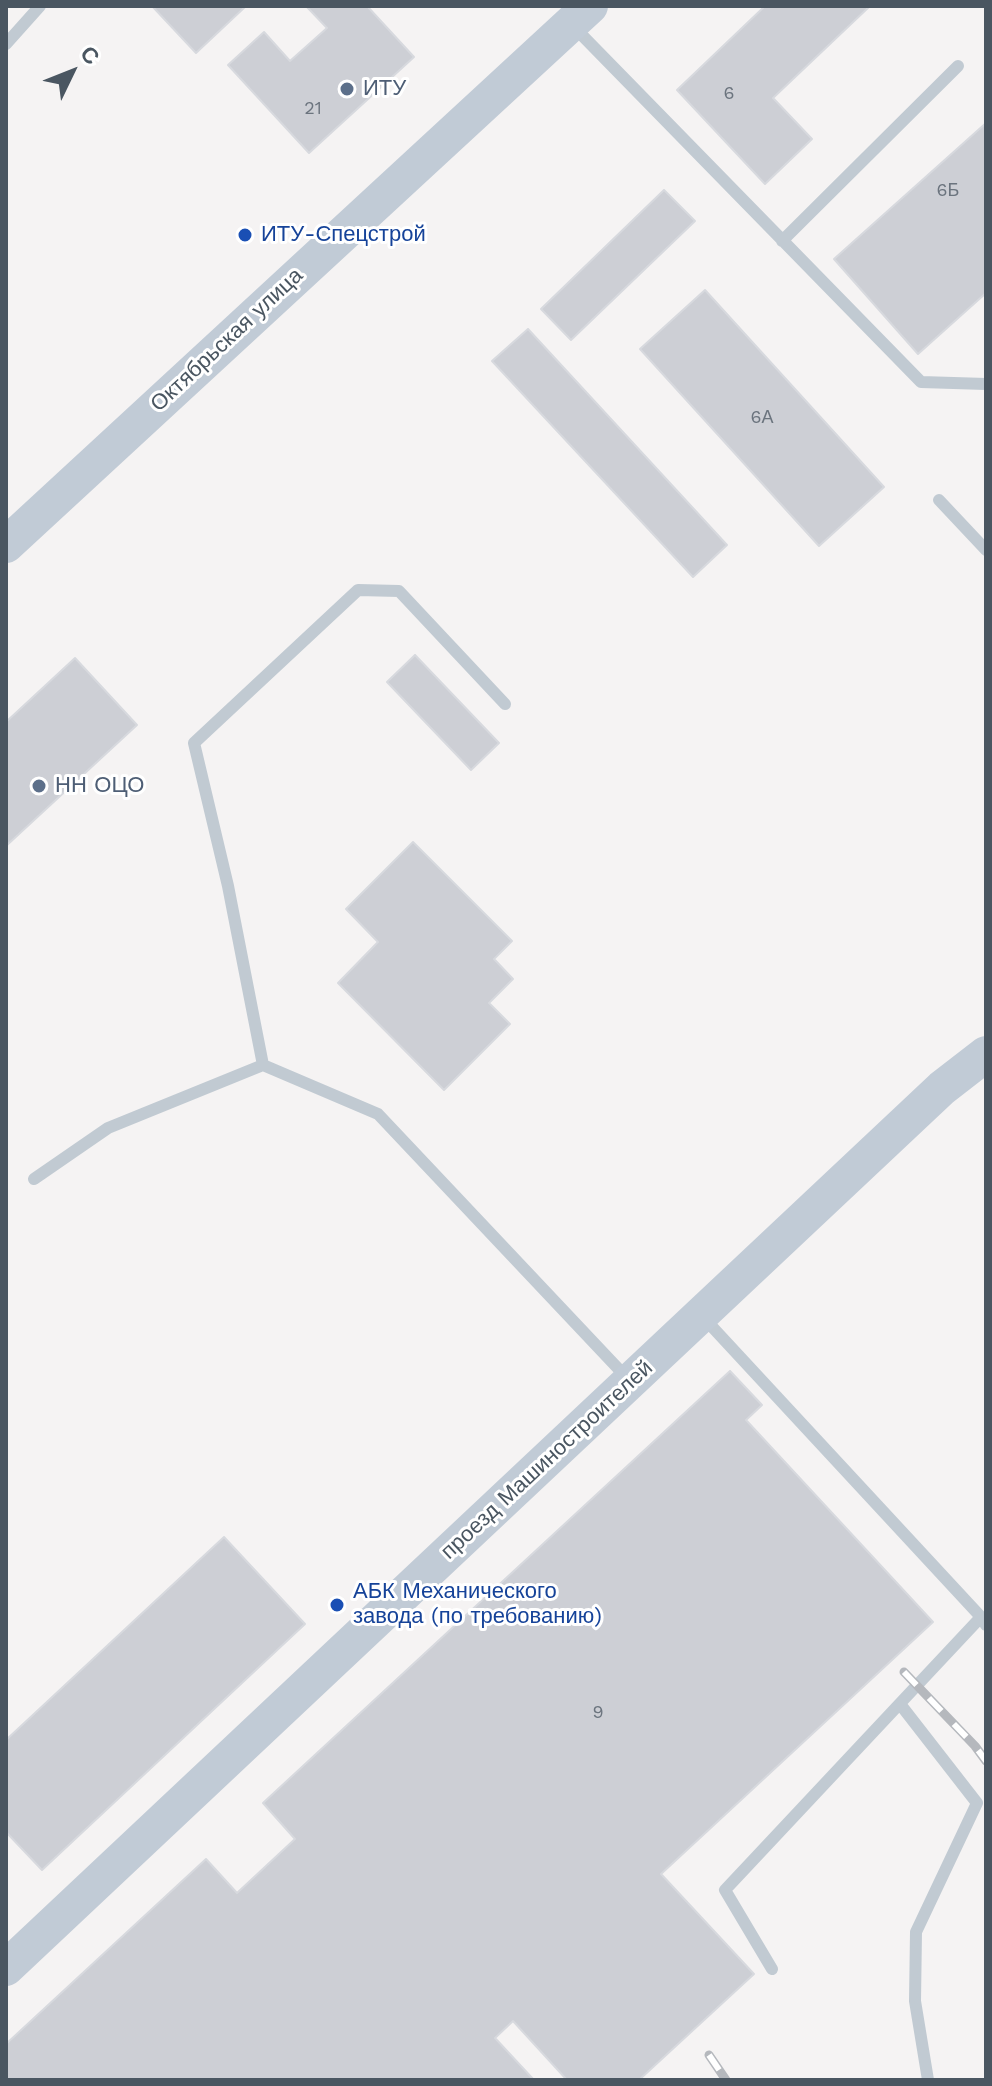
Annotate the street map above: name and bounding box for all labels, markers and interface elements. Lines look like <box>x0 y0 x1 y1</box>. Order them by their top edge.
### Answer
north arrow <box>32 32 112 112</box>
text: С <box>75 41 104 70</box>
place label: ИТУ <box>363 76 406 102</box>
marker: ИТУ <box>338 80 356 98</box>
house number: 6 <box>724 83 734 105</box>
house number: 21 <box>304 98 322 120</box>
house number: 6Б <box>937 180 959 202</box>
place label: ИТУ-Спецстрой <box>261 222 426 248</box>
marker: ИТУ-Спецстрой <box>236 226 254 244</box>
street label: Октябрьская улица <box>145 263 309 417</box>
house number: 6А <box>751 407 773 429</box>
place label: НН ОЦО <box>55 773 144 799</box>
marker: НН ОЦО <box>30 777 48 795</box>
street label: проезд Машиностроителей <box>436 1355 658 1565</box>
place label: АБК Механического завода (по требованию) <box>353 1579 602 1630</box>
marker: АБК Механического завода (по требованию) <box>328 1596 346 1614</box>
house number: 9 <box>592 1702 604 1724</box>

